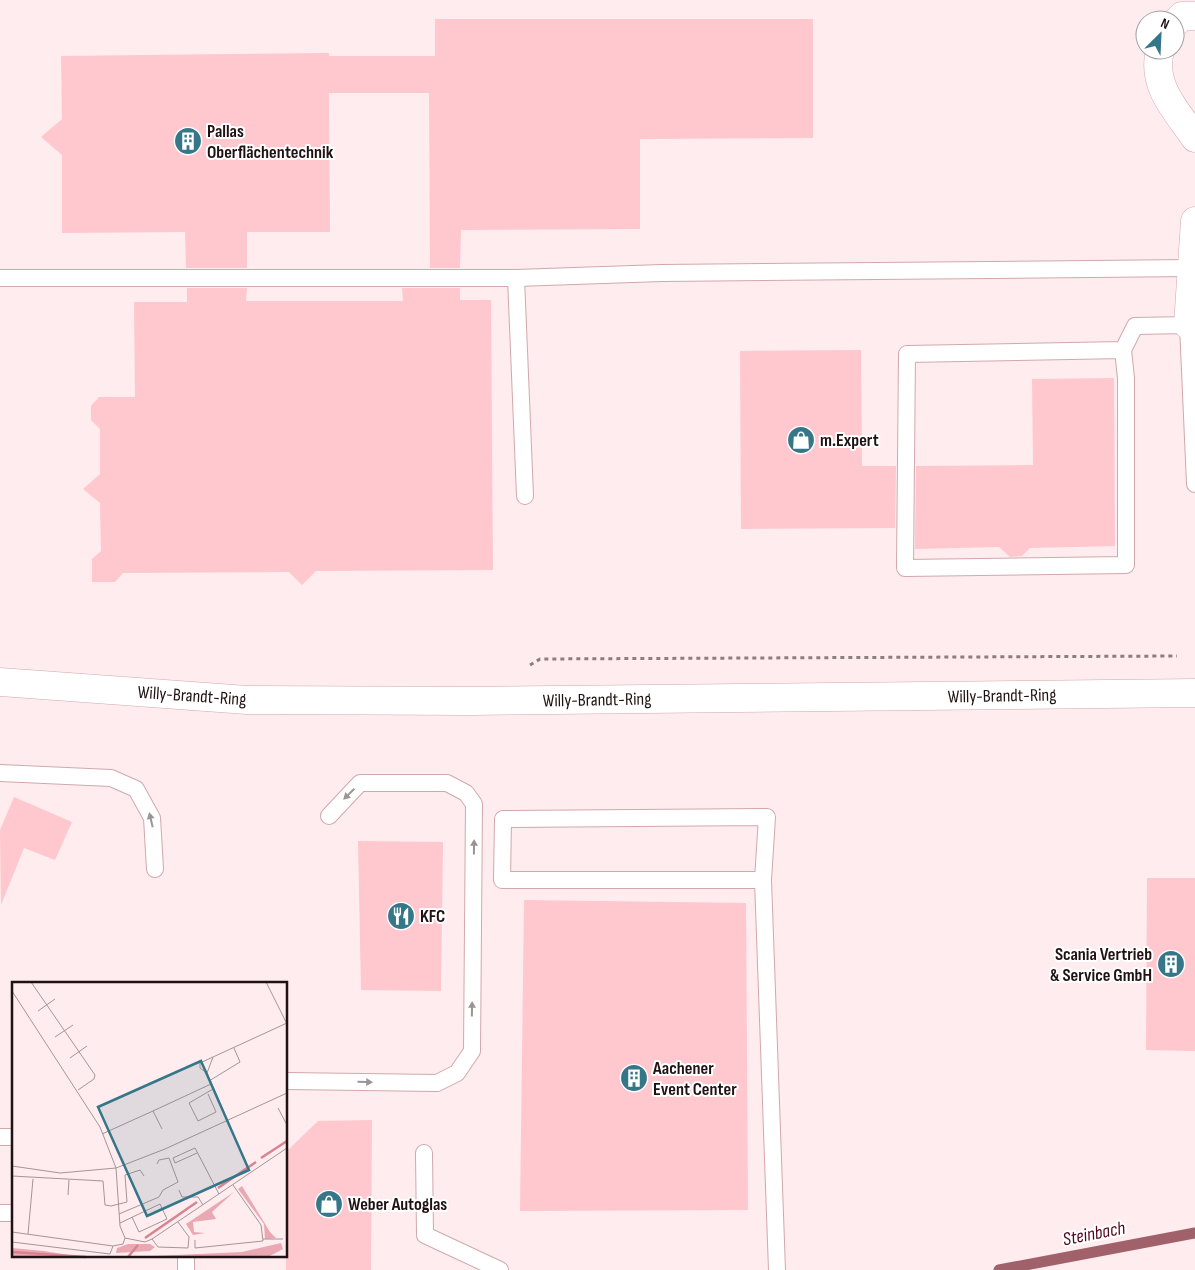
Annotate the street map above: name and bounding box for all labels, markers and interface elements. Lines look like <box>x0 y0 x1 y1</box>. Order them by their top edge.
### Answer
north arrow <box>1135 10 1185 60</box>
text: N <box>1158 14 1172 33</box>
place label: Pallas Oberflächentechnik <box>207 121 334 163</box>
building icon: Pallas Oberflächentechnik <box>173 126 203 156</box>
shop icon: m.Expert <box>786 425 816 455</box>
place label: m.Expert <box>820 430 879 451</box>
street label: Willy-Brandt-Ring <box>137 682 247 710</box>
street label: Willy-Brandt-Ring <box>947 685 1057 707</box>
street label: Willy-Brandt-Ring <box>542 689 652 711</box>
one-way arrow <box>344 788 356 800</box>
one-way arrow <box>147 813 155 828</box>
one-way arrow <box>470 839 478 855</box>
restaurant icon: KFC <box>386 901 416 931</box>
place label: KFC <box>420 906 445 927</box>
place label: Scania Vertrieb & Service GmbH <box>1050 944 1152 986</box>
building icon: Scania Vertrieb & Service GmbH <box>1156 949 1186 979</box>
inset map <box>12 982 288 1258</box>
one-way arrow <box>468 1001 476 1017</box>
place label: Aachener Event Center <box>652 1058 737 1100</box>
building icon: Aachener Event Center <box>619 1063 649 1093</box>
one-way arrow <box>357 1078 373 1086</box>
shop icon: Weber Autoglas <box>314 1189 344 1219</box>
place label: Weber Autoglas <box>348 1194 447 1215</box>
water label: Steinbach <box>1061 1217 1127 1251</box>

